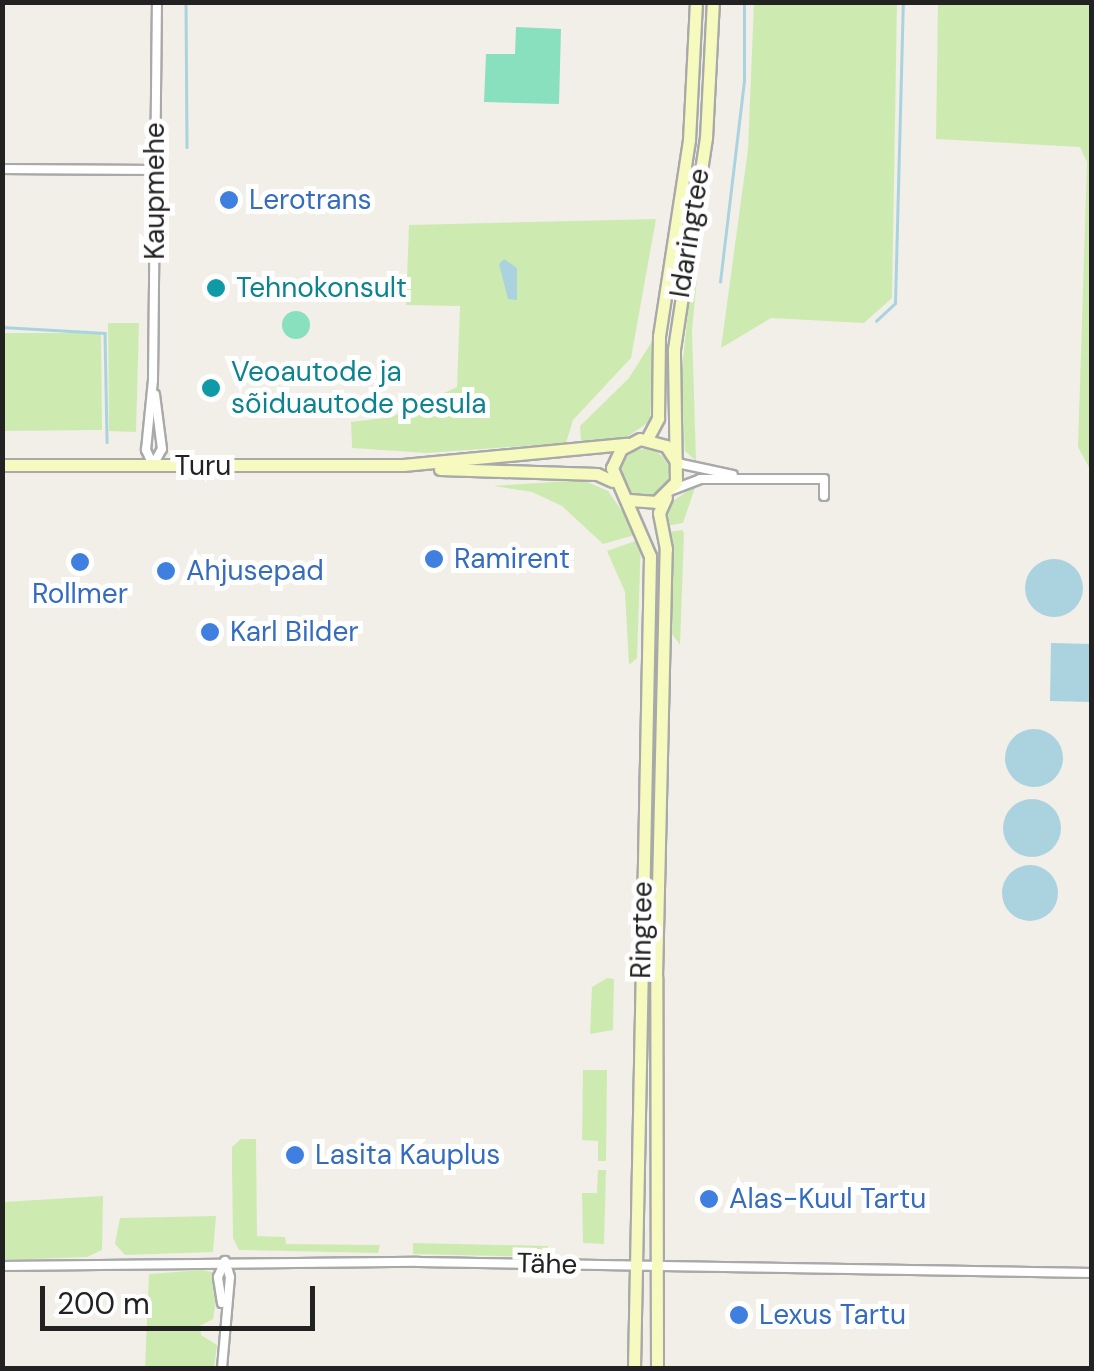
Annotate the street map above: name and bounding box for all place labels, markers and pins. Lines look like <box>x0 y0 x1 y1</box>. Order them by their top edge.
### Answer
place label: Lerotrans <box>249 183 372 217</box>
marker: Lerotrans <box>218 189 240 211</box>
place label: Tehnokonsult <box>236 271 407 305</box>
marker: Tehnokonsult <box>205 277 227 299</box>
place label: Veoautode ja sõiduautode pesula <box>231 355 486 421</box>
marker: Veoautode ja sõiduautode pesula <box>200 377 222 399</box>
place label: Ramirent <box>454 542 570 576</box>
marker: Ramirent <box>423 548 445 570</box>
marker: Rollmer <box>69 551 91 573</box>
place label: Ahjusepad <box>186 554 324 588</box>
marker: Ahjusepad <box>155 560 177 582</box>
place label: Rollmer <box>32 577 128 611</box>
place label: Karl Bilder <box>230 615 359 649</box>
marker: Karl Bilder <box>199 621 221 643</box>
place label: Lasita Kauplus <box>315 1138 500 1172</box>
marker: Lasita Kauplus <box>284 1144 306 1166</box>
place label: Alas-Kuul Tartu <box>729 1182 926 1216</box>
marker: Alas-Kuul Tartu <box>698 1188 720 1210</box>
place label: Lexus Tartu <box>759 1298 906 1332</box>
marker: Lexus Tartu <box>728 1304 750 1326</box>

